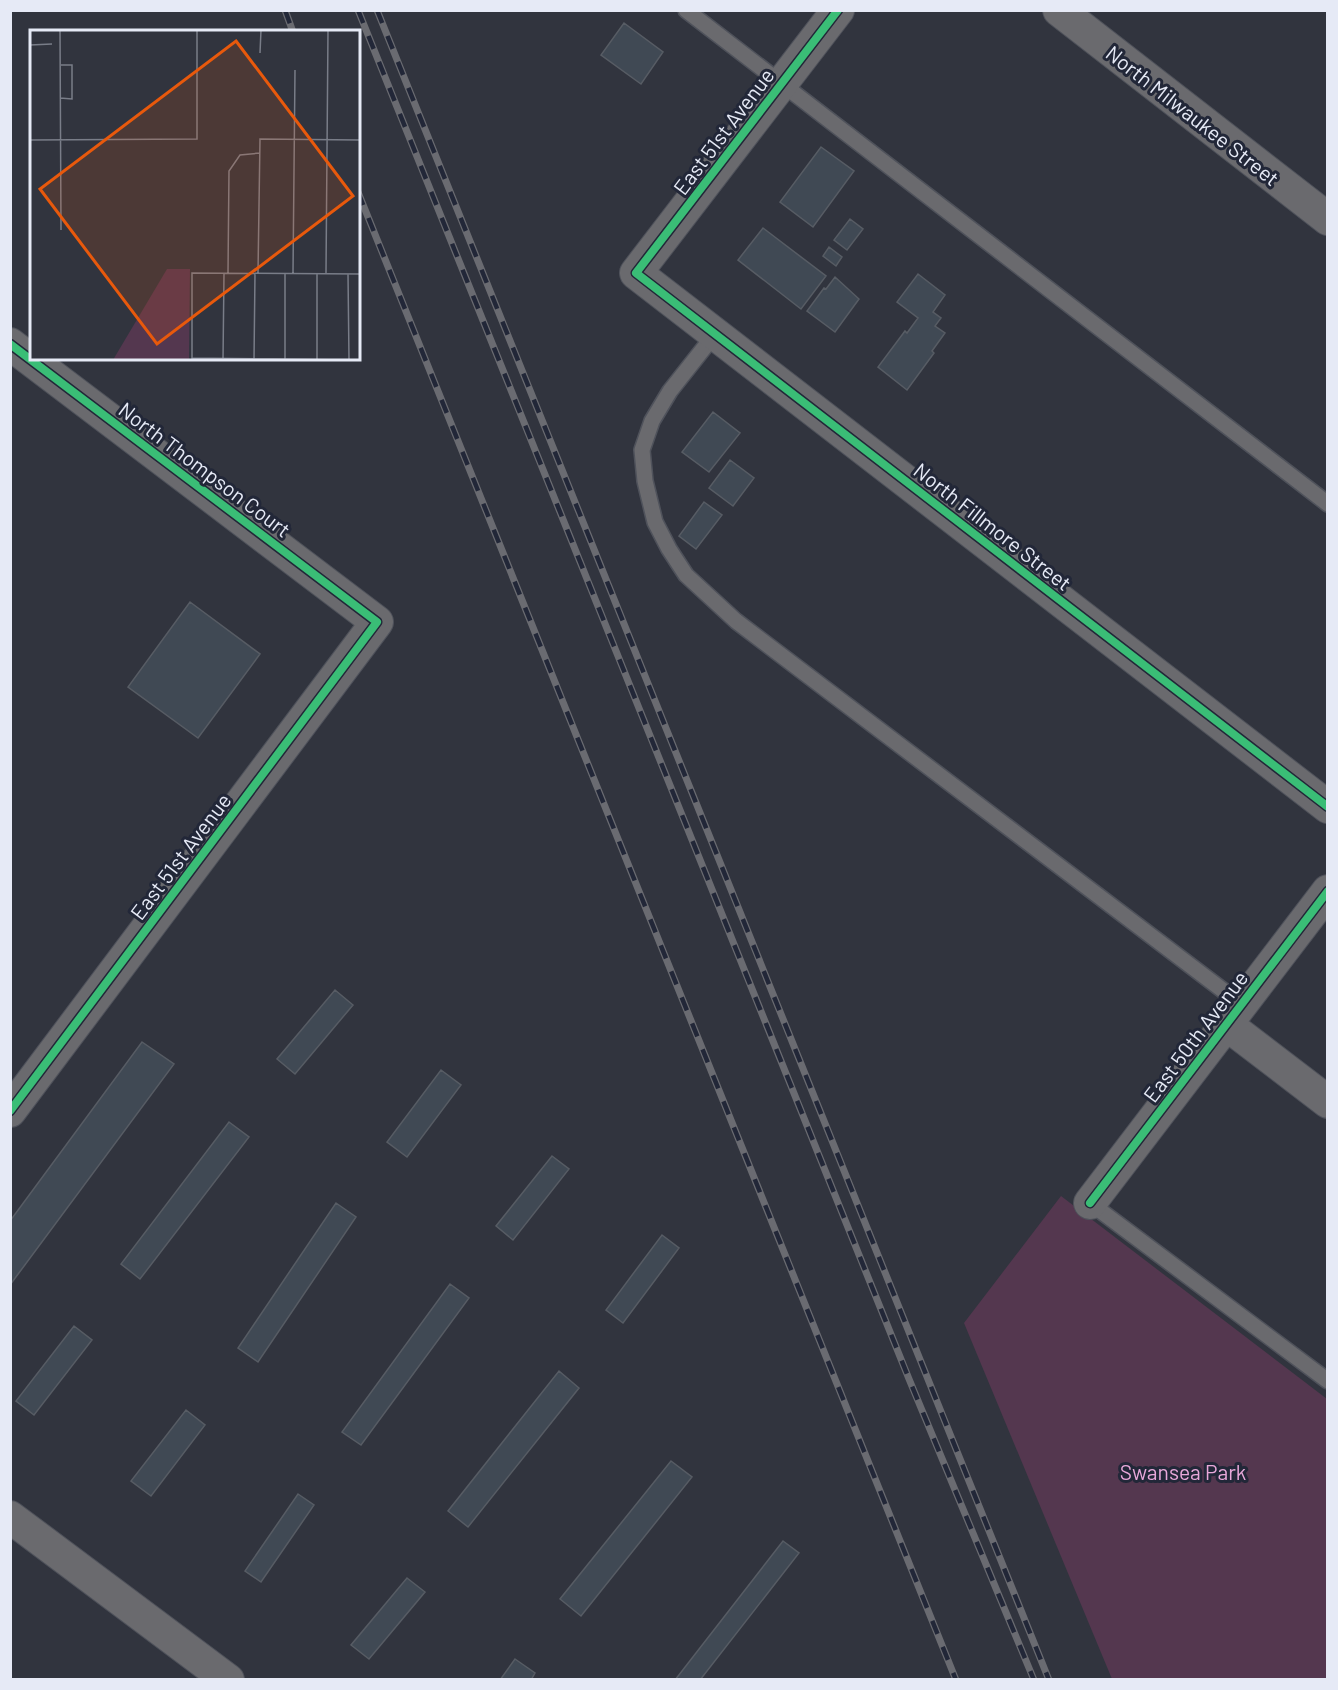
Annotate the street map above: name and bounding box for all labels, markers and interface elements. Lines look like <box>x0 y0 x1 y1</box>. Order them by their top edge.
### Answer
inset map <box>30 30 360 360</box>
street label: North Milwaukee Street <box>1101 40 1285 190</box>
street label: East 51st Avenue <box>667 63 779 199</box>
street label: North Thompson Court <box>114 396 296 542</box>
street label: North Fillmore Street <box>909 457 1077 595</box>
street label: East 51st Avenue <box>124 788 236 924</box>
street label: East 50th Avenue <box>1137 965 1253 1107</box>
park label: Swansea Park <box>1120 1459 1246 1484</box>

